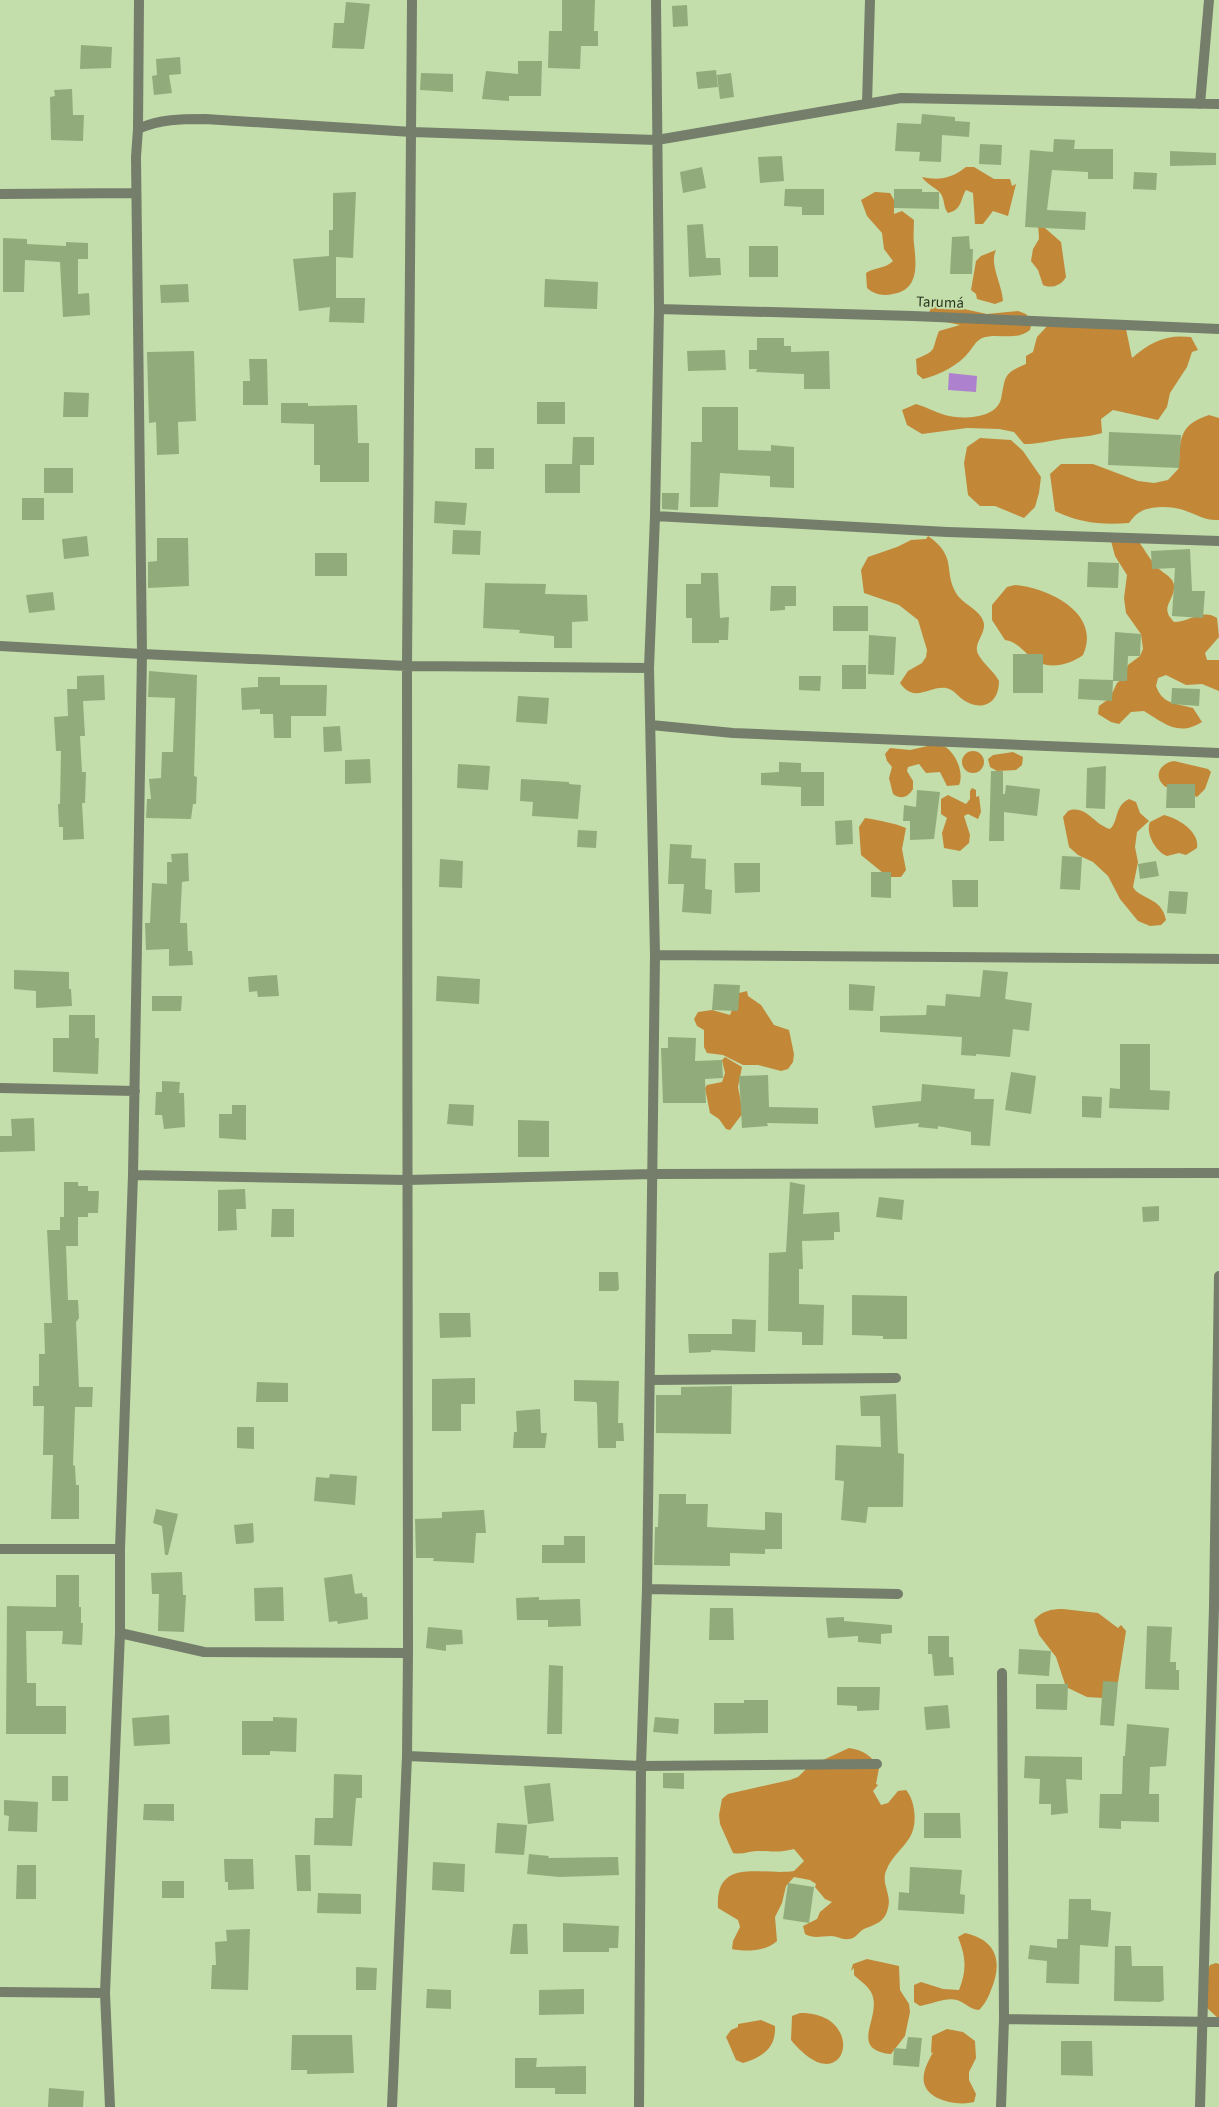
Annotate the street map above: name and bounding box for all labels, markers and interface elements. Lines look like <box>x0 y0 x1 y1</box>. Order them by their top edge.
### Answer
street label: Tarumá <box>916 291 964 314</box>

